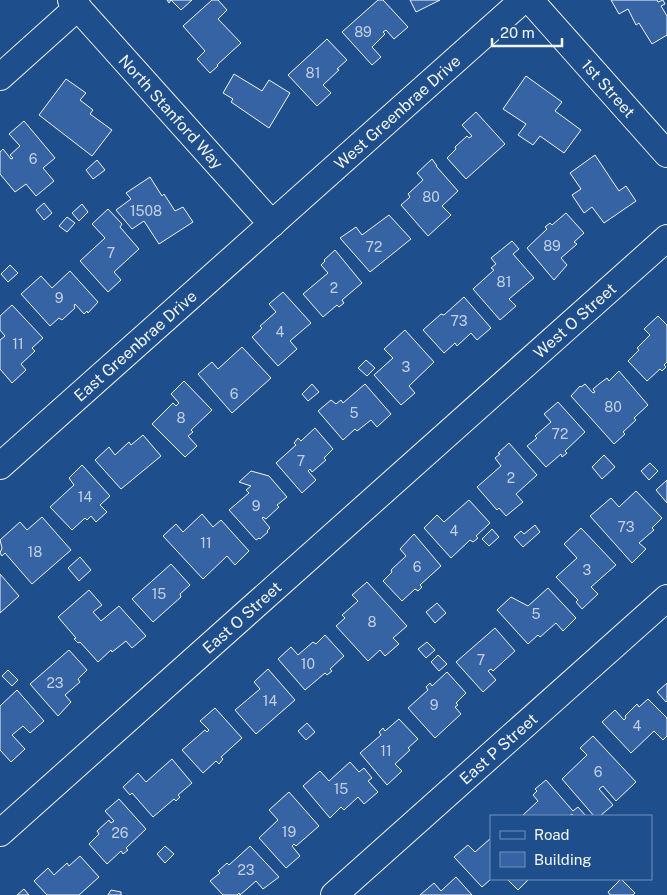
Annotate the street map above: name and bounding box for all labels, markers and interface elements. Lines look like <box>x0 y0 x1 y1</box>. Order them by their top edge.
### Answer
scale bar <box>492 15 562 47</box>
house number: 89 <box>354 24 372 40</box>
text: 20 m <box>500 24 535 41</box>
street label: North Stanford Way <box>115 51 228 173</box>
street label: West Greenbrae Drive <box>330 51 464 173</box>
street label: 1st Street <box>578 55 639 121</box>
house number: 81 <box>306 65 320 81</box>
house number: 6 <box>29 151 38 167</box>
house number: 80 <box>422 189 440 205</box>
house number: 1508 <box>130 203 162 219</box>
house number: 89 <box>543 238 561 254</box>
house number: 72 <box>366 239 382 255</box>
house number: 7 <box>107 245 115 261</box>
house number: 81 <box>497 274 511 290</box>
street label: West O Street <box>529 279 620 362</box>
house number: 2 <box>330 280 338 296</box>
street label: East Greenbrae Drive <box>70 286 200 405</box>
house number: 9 <box>55 290 64 306</box>
house number: 73 <box>451 313 468 329</box>
house number: 4 <box>276 324 285 340</box>
house number: 11 <box>12 336 24 352</box>
house number: 3 <box>402 359 411 375</box>
house number: 6 <box>230 386 239 402</box>
house number: 80 <box>604 399 622 415</box>
house number: 5 <box>350 405 359 421</box>
house number: 8 <box>176 410 186 426</box>
house number: 72 <box>552 426 568 442</box>
house number: 7 <box>297 453 305 469</box>
house number: 2 <box>507 470 515 486</box>
house number: 14 <box>78 489 92 505</box>
house number: 9 <box>252 498 261 514</box>
house number: 73 <box>618 519 635 535</box>
house number: 4 <box>450 523 459 539</box>
house number: 11 <box>200 535 212 551</box>
house number: 18 <box>28 544 42 560</box>
house number: 6 <box>413 559 422 575</box>
house number: 3 <box>583 562 592 578</box>
street label: East O Street <box>198 577 285 657</box>
house number: 15 <box>152 586 166 602</box>
house number: 5 <box>532 606 541 622</box>
house number: 8 <box>367 614 377 630</box>
house number: 7 <box>477 652 485 668</box>
house number: 10 <box>301 656 315 672</box>
house number: 23 <box>46 675 64 691</box>
house number: 14 <box>263 693 277 709</box>
house number: 9 <box>430 697 439 713</box>
street label: East P Street <box>455 709 541 788</box>
house number: 4 <box>633 718 642 734</box>
house number: 11 <box>380 743 392 759</box>
house number: 6 <box>594 764 603 780</box>
house number: 15 <box>334 781 348 797</box>
legend <box>490 815 652 880</box>
house number: 19 <box>282 824 296 840</box>
house number: 26 <box>111 825 129 841</box>
text: Road <box>534 826 570 843</box>
text: Building <box>534 851 592 868</box>
house number: 23 <box>237 862 255 878</box>

